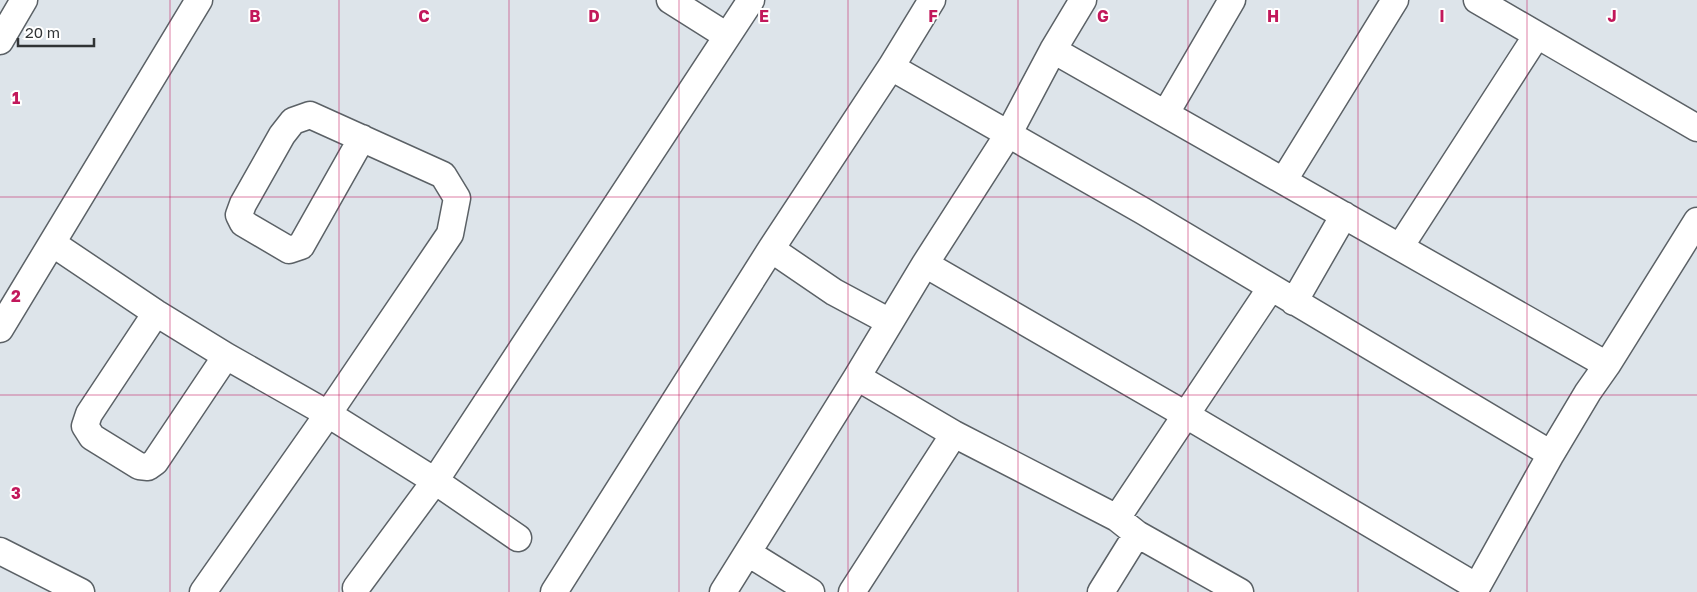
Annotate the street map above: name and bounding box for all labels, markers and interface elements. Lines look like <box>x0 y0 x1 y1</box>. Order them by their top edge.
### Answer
text: B <box>249 6 261 26</box>
text: C <box>418 6 430 26</box>
text: D <box>588 6 600 26</box>
text: E <box>759 6 769 26</box>
text: F <box>928 6 938 26</box>
text: G <box>1097 6 1109 26</box>
text: H <box>1267 6 1279 26</box>
text: I <box>1439 6 1445 26</box>
text: J <box>1607 6 1617 26</box>
scale bar <box>18 15 94 47</box>
text: 20 m <box>25 23 60 41</box>
text: 1 <box>12 88 20 108</box>
text: 2 <box>11 286 21 306</box>
text: 3 <box>11 483 21 503</box>

